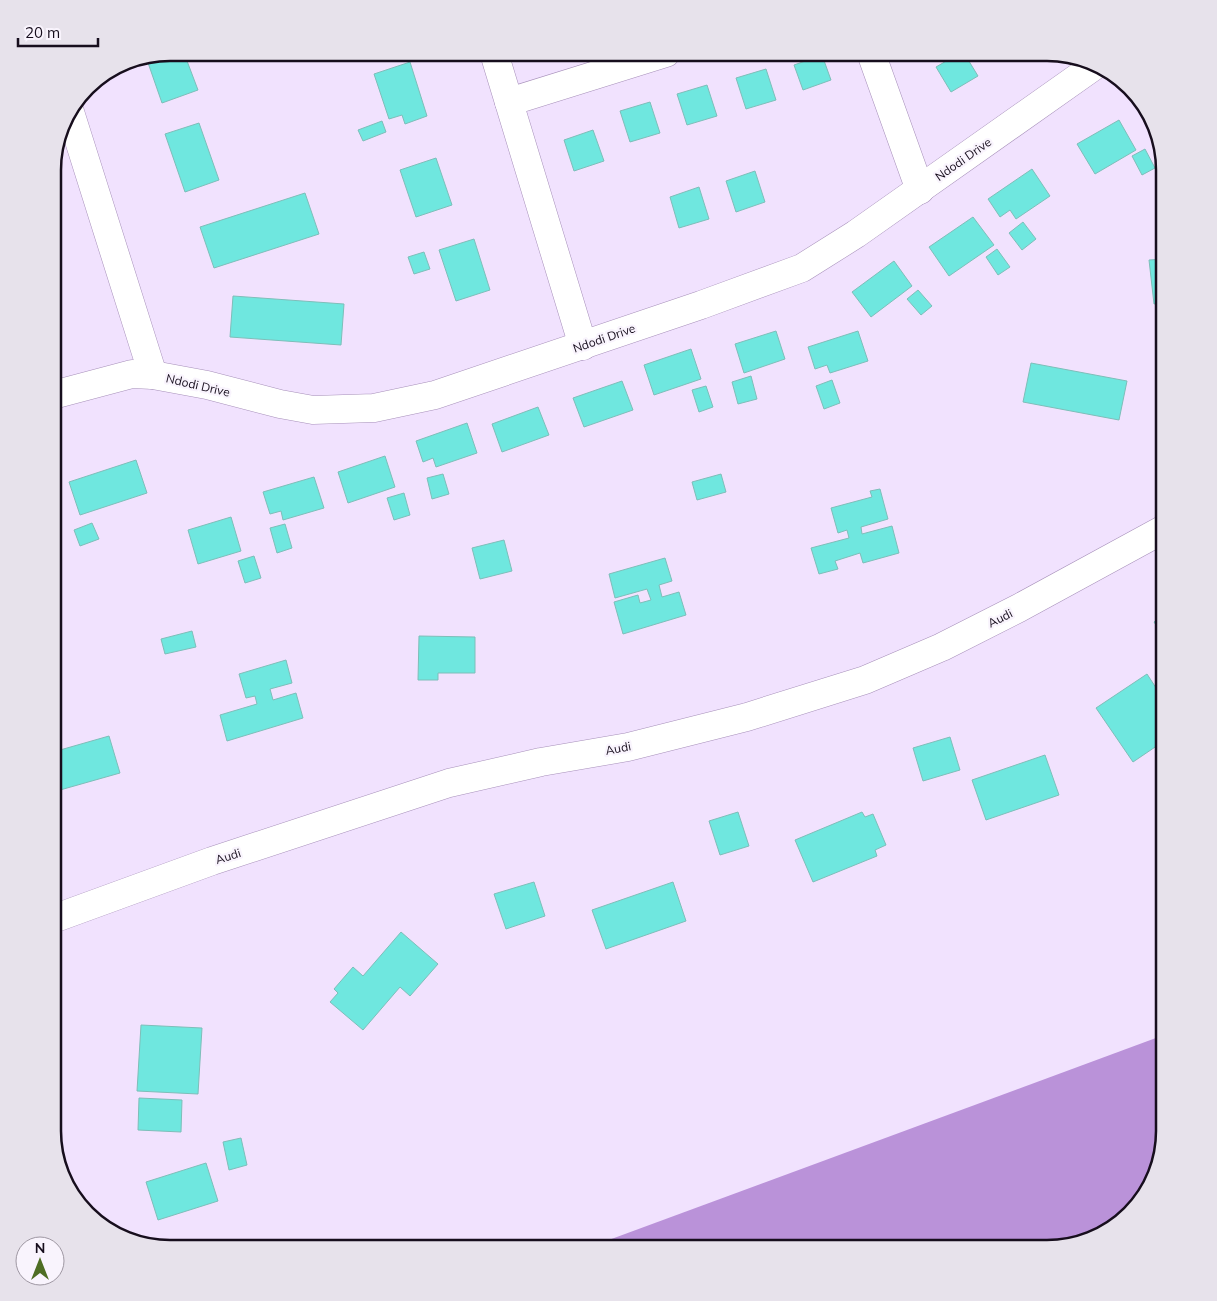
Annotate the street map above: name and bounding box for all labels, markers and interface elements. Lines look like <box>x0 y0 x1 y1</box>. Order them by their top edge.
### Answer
scale bar <box>18 15 98 47</box>
text: 20 m <box>25 23 60 42</box>
street label: Ndodi Drive <box>932 134 994 184</box>
street label: Ndodi Drive <box>571 320 637 356</box>
street label: Ndodi Drive <box>165 370 231 400</box>
street label: Audi <box>985 605 1015 631</box>
street label: Audi <box>604 738 632 758</box>
street label: Audi <box>213 845 243 867</box>
north arrow <box>15 1236 65 1286</box>
text: N <box>35 1239 45 1257</box>

